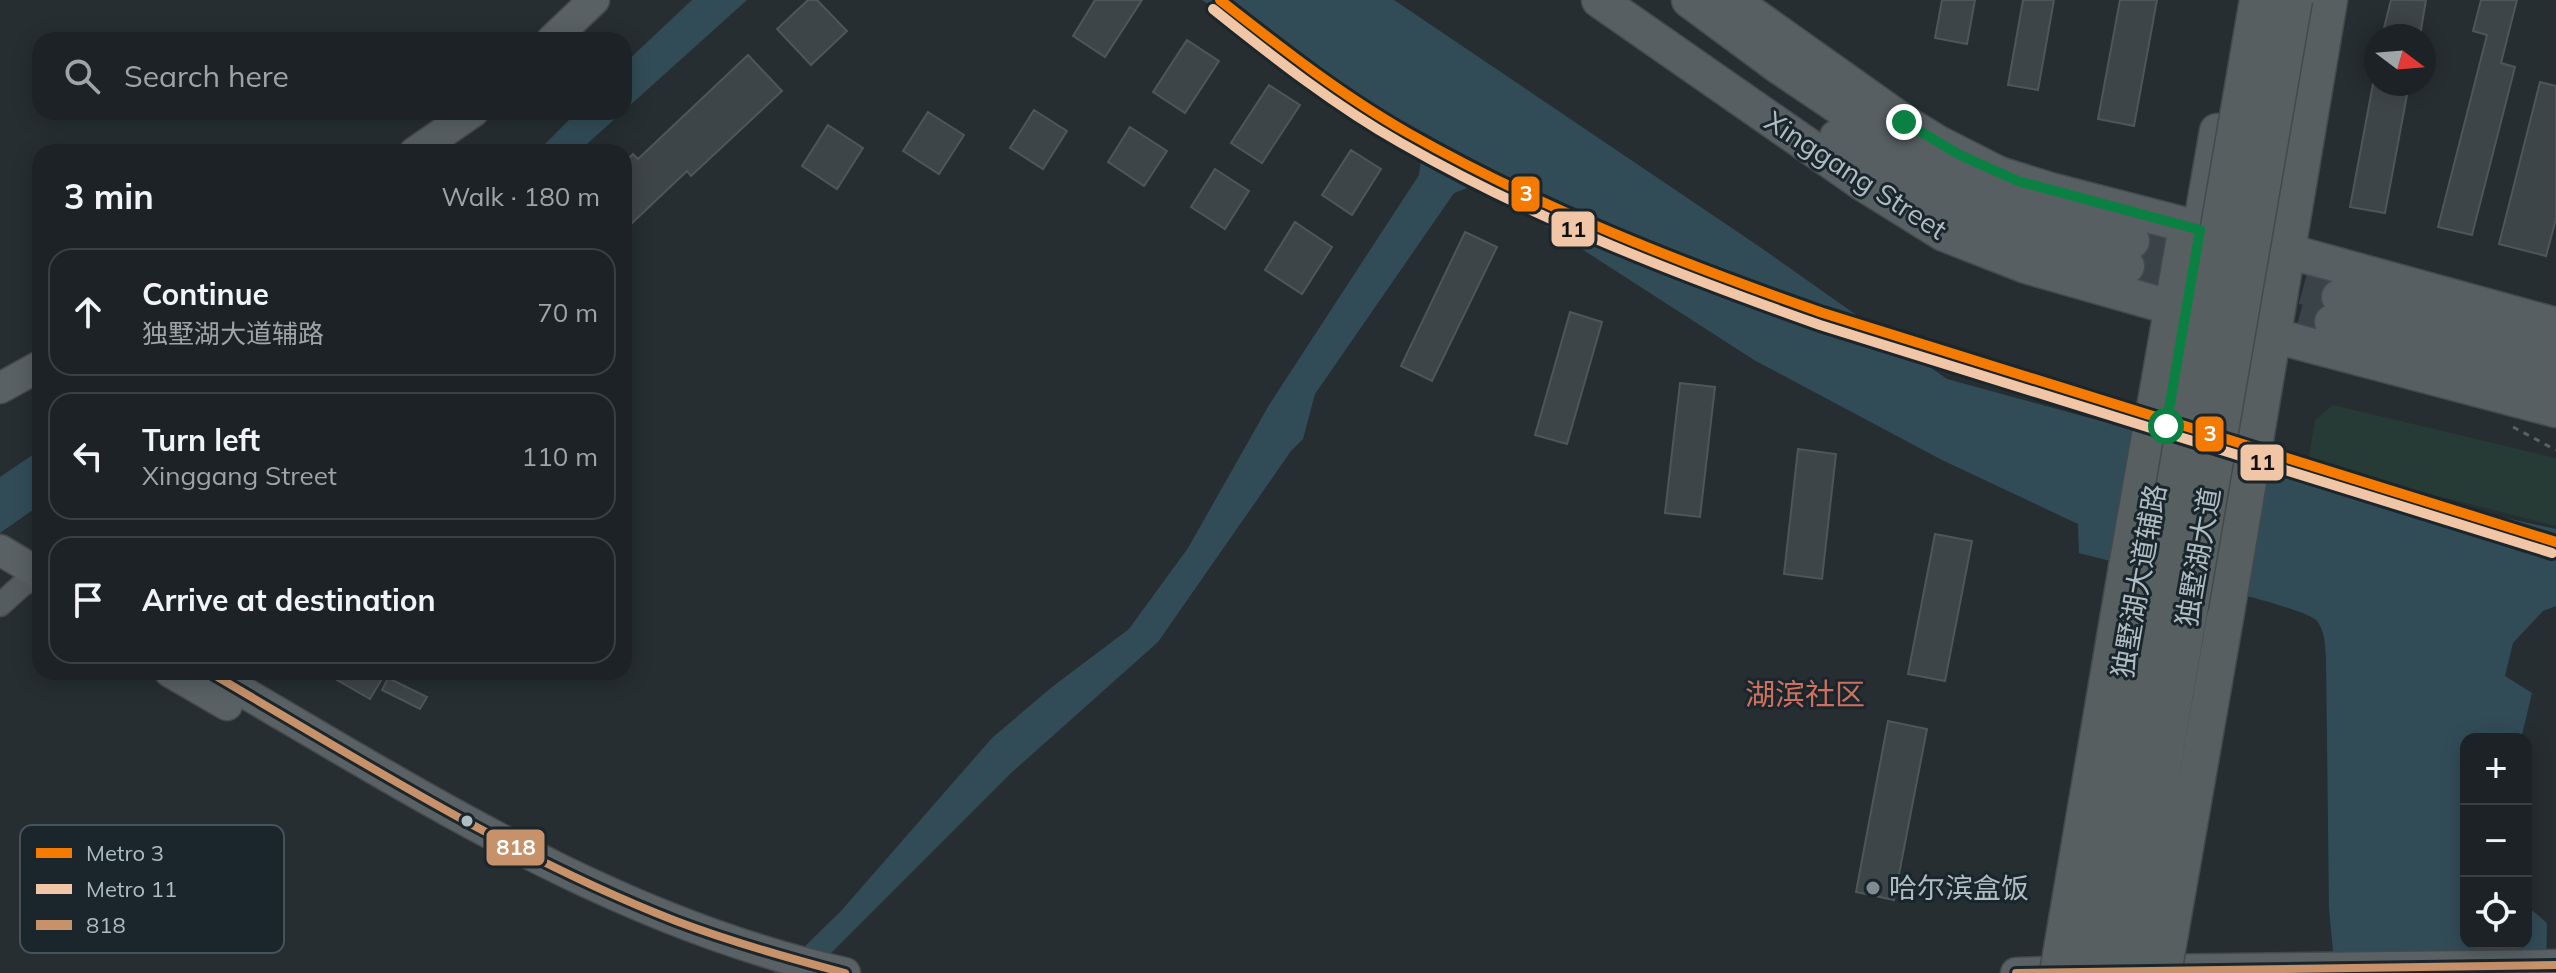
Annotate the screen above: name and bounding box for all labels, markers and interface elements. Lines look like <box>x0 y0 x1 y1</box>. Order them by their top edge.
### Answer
north arrow <box>2364 24 2436 96</box>
search box <box>32 32 632 120</box>
icon: search <box>60 54 104 98</box>
text: Search here <box>124 57 289 95</box>
street label: Xinggang Street <box>1759 103 1954 247</box>
route end <box>1886 104 1922 140</box>
text: 3 min <box>64 175 154 218</box>
line badge: 3 <box>1510 175 1541 213</box>
text: 3 <box>1519 179 1533 207</box>
text: Walk · 180 m <box>441 180 600 213</box>
line badge: 11 <box>1550 210 1596 248</box>
text: 11 <box>1560 215 1586 243</box>
text: Continue <box>142 275 269 313</box>
icon: ahead <box>66 290 110 334</box>
text: 70 m <box>537 296 598 329</box>
text: 独墅湖大道辅路 <box>142 317 324 350</box>
route start <box>2148 408 2184 444</box>
line badge: 3 <box>2194 415 2225 453</box>
text: 3 <box>2203 419 2217 447</box>
text: Turn left <box>142 421 260 459</box>
icon: left <box>66 434 110 478</box>
text: 110 m <box>522 440 598 473</box>
line badge: 11 <box>2239 443 2285 482</box>
text: 11 <box>2249 448 2275 476</box>
text: Xinggang Street <box>142 459 337 492</box>
street label: 独墅湖大道辅路 <box>2104 481 2173 680</box>
street label: 独墅湖大道 <box>2168 485 2227 629</box>
icon: arrive <box>66 578 110 622</box>
text: Arrive at destination <box>142 581 436 619</box>
district label: 湖滨社区 <box>1745 675 1865 713</box>
map controls <box>2460 733 2532 949</box>
button: + <box>2460 733 2532 805</box>
button: − <box>2460 805 2532 877</box>
unlabelled marker <box>459 813 475 829</box>
legend <box>20 825 284 953</box>
line badge: 818 <box>485 828 546 867</box>
text: 818 <box>496 833 536 861</box>
text: Metro 3 <box>86 839 164 867</box>
place label: 哈尔滨盒饭 <box>1889 870 2029 905</box>
text: Metro 11 <box>86 875 177 903</box>
button: locate <box>2460 877 2532 949</box>
marker: 哈尔滨盒饭 <box>1864 879 1882 897</box>
text: 818 <box>86 911 126 939</box>

